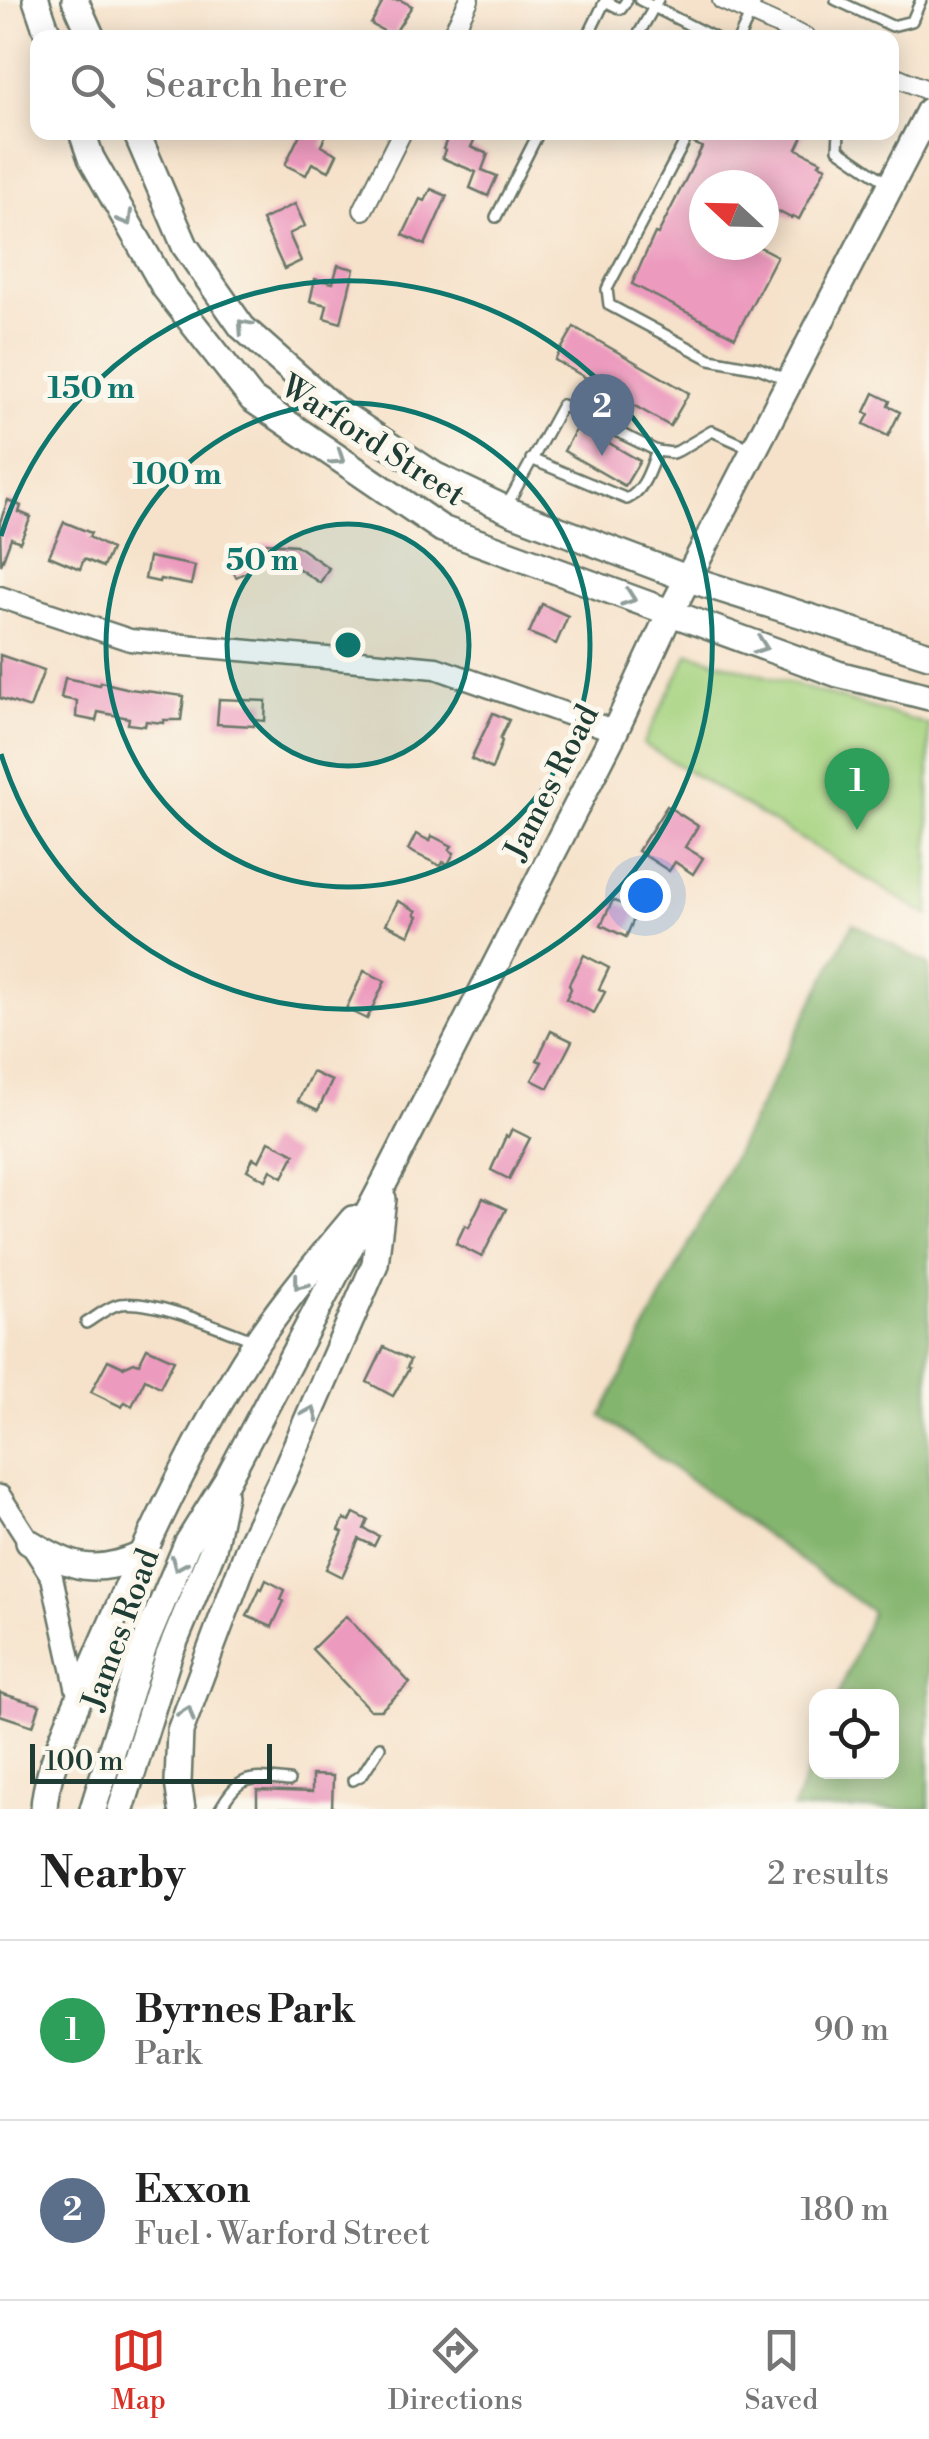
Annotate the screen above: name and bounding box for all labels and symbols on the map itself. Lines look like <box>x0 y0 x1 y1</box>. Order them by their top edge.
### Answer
north arrow <box>689 170 779 260</box>
one-way arrow <box>113 208 133 226</box>
one-way arrow <box>238 319 256 338</box>
street label: Warford Street <box>272 366 472 515</box>
text: 150 m <box>48 370 134 408</box>
pin: 2 <box>570 374 634 456</box>
one-way arrow <box>328 446 346 465</box>
text: 100 m <box>132 456 222 494</box>
text: 50 m <box>226 542 298 580</box>
one-way arrow <box>620 586 637 607</box>
centre of rings <box>330 627 366 663</box>
one-way arrow <box>752 634 769 655</box>
street label: James Road <box>495 698 608 868</box>
pin: 1 <box>824 748 890 830</box>
your location <box>620 870 671 921</box>
one-way arrow <box>295 1272 312 1290</box>
one-way arrow <box>299 1405 319 1423</box>
street label: James Road <box>73 1543 169 1716</box>
one-way arrow <box>170 1554 190 1572</box>
one-way arrow <box>175 1706 196 1723</box>
scale bar <box>30 1739 272 1784</box>

